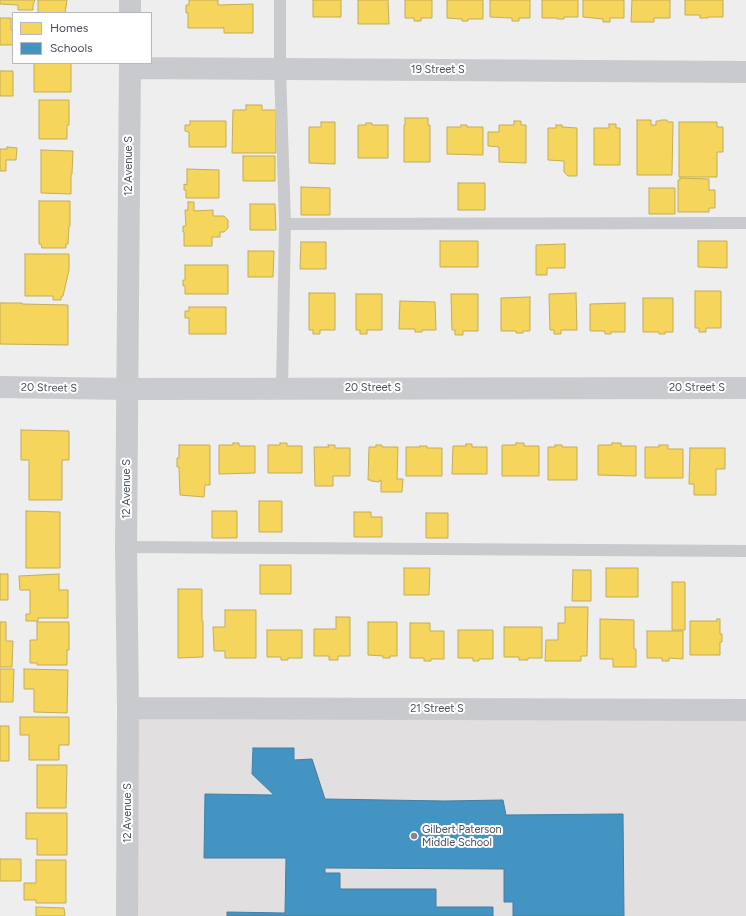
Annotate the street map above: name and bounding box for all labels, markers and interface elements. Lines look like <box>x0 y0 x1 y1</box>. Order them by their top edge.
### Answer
legend <box>12 12 152 64</box>
text: Homes <box>50 21 88 35</box>
text: Schools <box>50 41 93 55</box>
street label: 19 Street S <box>411 63 465 77</box>
street label: 12 Avenue S <box>122 136 136 196</box>
street label: 20 Street S <box>21 381 77 395</box>
street label: 20 Street S <box>345 381 401 395</box>
street label: 20 Street S <box>669 381 725 395</box>
street label: 12 Avenue S <box>120 459 134 519</box>
street label: 21 Street S <box>410 702 464 716</box>
street label: 12 Avenue S <box>121 783 135 843</box>
place label: Gilbert Paterson Middle School <box>422 823 502 849</box>
marker: Gilbert Paterson Middle School <box>409 831 419 841</box>

